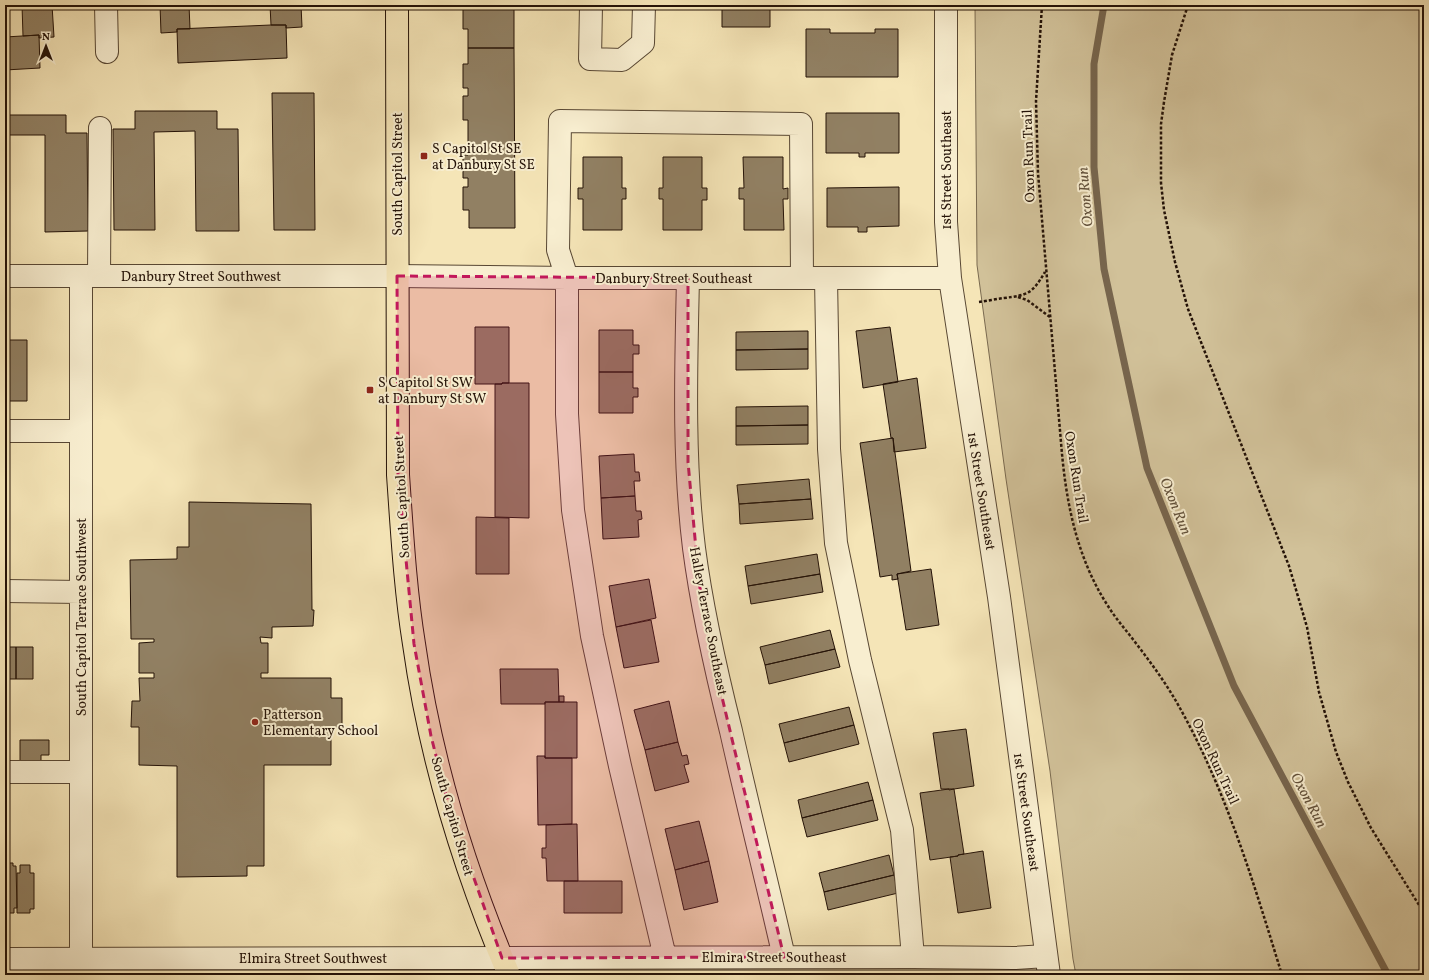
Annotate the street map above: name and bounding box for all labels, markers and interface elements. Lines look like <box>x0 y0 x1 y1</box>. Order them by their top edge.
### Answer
north arrow <box>26 26 66 66</box>
text: N <box>42 30 50 45</box>
street label: Oxon Run Trail <box>1018 109 1041 203</box>
street label: 1st Street Southeast <box>938 110 957 230</box>
street label: South Capitol Street <box>389 112 408 236</box>
place label: S Capitol St SE at Danbury St SE <box>432 140 535 175</box>
marker: S Capitol St SE at Danbury St SE <box>419 151 429 161</box>
water label: Oxon Run <box>1073 166 1100 228</box>
street label: Danbury Street Southwest <box>121 268 281 287</box>
street label: Danbury Street Southeast <box>595 270 753 289</box>
place label: S Capitol St SW at Danbury St SW <box>378 374 486 409</box>
marker: S Capitol St SW at Danbury St SW <box>365 385 375 395</box>
street label: Oxon Run Trail <box>1059 430 1092 525</box>
street label: 1st Street Southeast <box>962 431 999 552</box>
street label: South Capitol Street <box>390 435 415 559</box>
water label: Oxon Run <box>1154 475 1196 539</box>
street label: South Capitol Terrace Southwest <box>73 518 92 716</box>
street label: Halley Terrace Southeast <box>684 545 731 697</box>
place label: Patterson Elementary School <box>263 706 378 741</box>
street label: Oxon Run Trail <box>1186 716 1243 808</box>
marker: Patterson Elementary School <box>250 717 260 727</box>
street label: 1st Street Southeast <box>1008 752 1043 873</box>
street label: South Capitol Street <box>425 755 478 878</box>
water label: Oxon Run <box>1284 769 1331 832</box>
street label: Elmira Street Southeast <box>701 949 847 968</box>
street label: Elmira Street Southwest <box>239 950 387 969</box>

